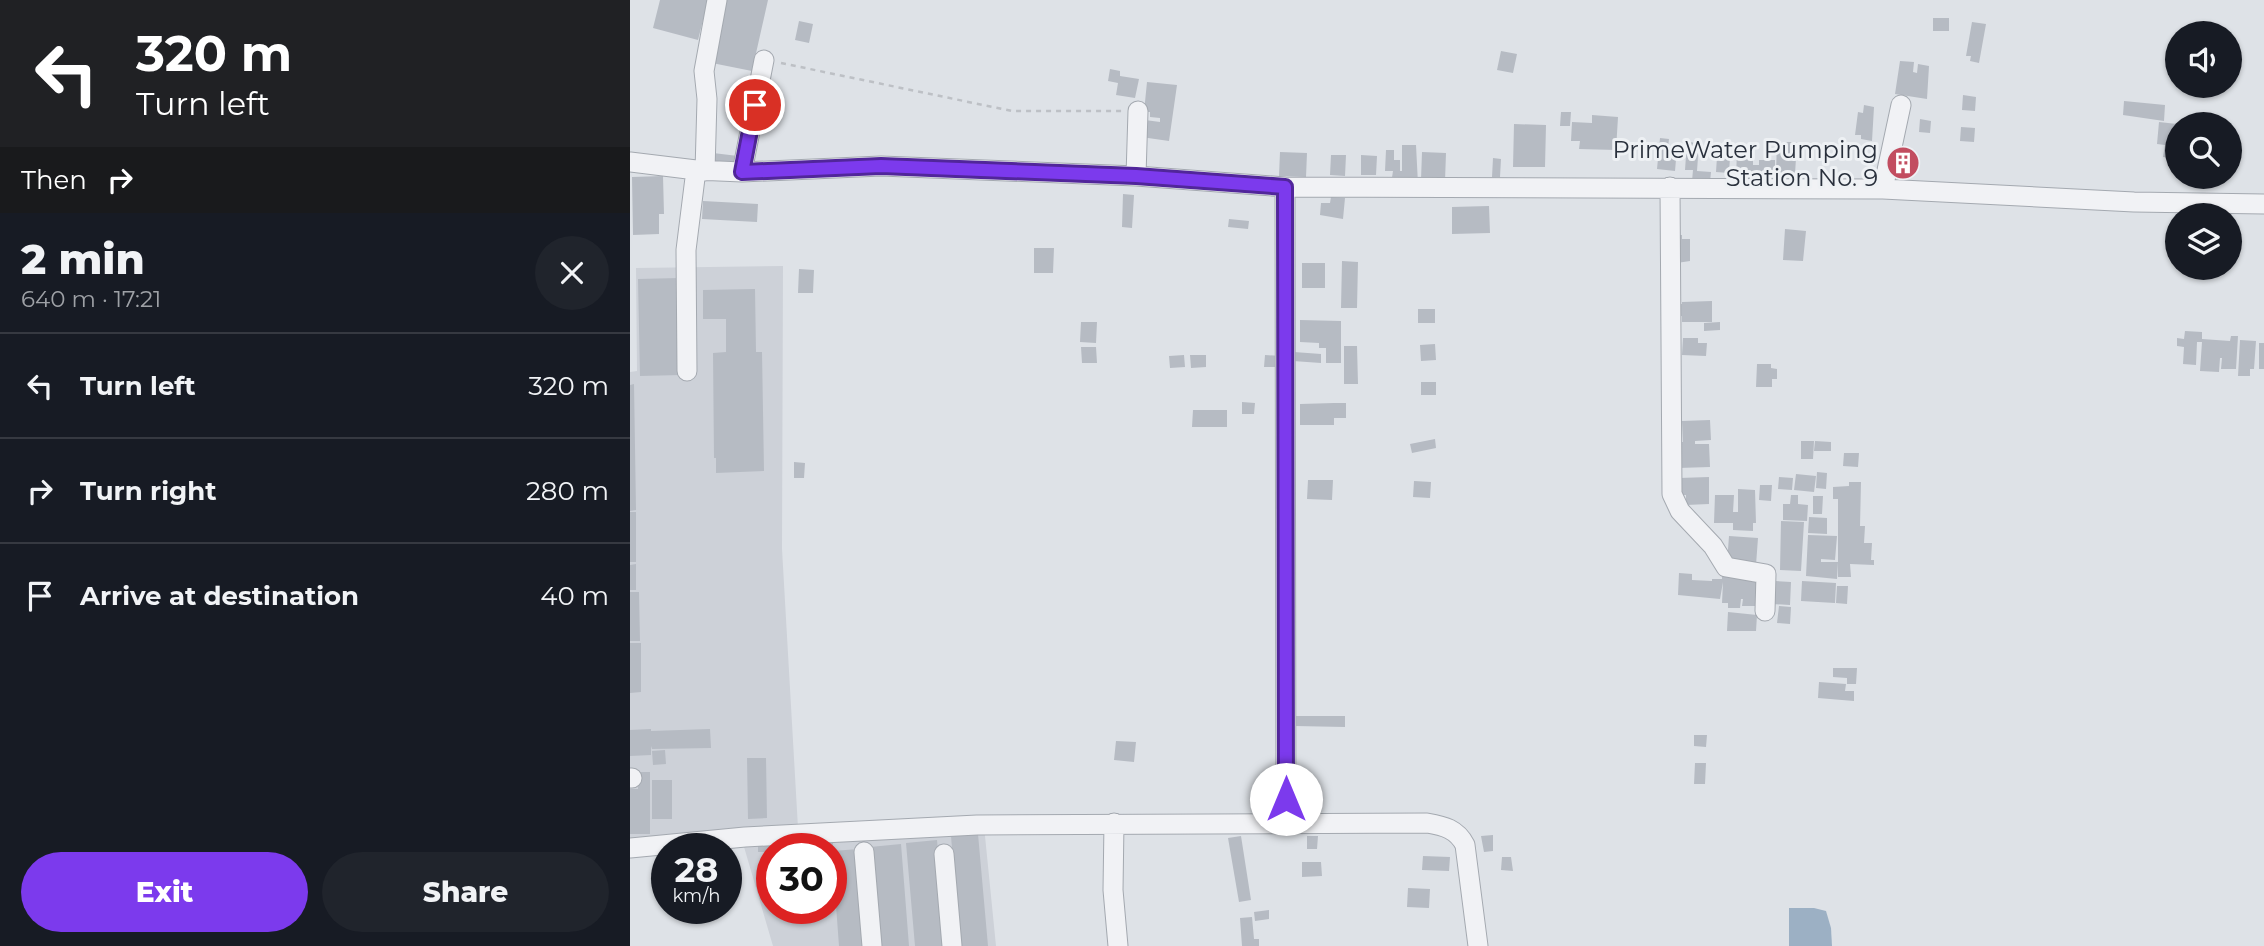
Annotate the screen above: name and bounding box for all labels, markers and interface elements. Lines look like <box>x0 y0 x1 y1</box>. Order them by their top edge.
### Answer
map controls <box>2165 21 2242 280</box>
button: sound <box>2165 21 2242 98</box>
text: 320 m <box>136 24 292 83</box>
icon: left <box>21 28 112 119</box>
pin <box>725 75 785 135</box>
text: Turn left <box>136 84 270 123</box>
icon: arrive <box>736 86 774 124</box>
button: search <box>2165 112 2242 189</box>
place label: PrimeWater Pumping Station No. 9 <box>1613 135 1878 192</box>
building icon: PrimeWater Pumping Station No. 9 <box>1884 144 1922 182</box>
icon: right <box>101 161 139 199</box>
text: Then <box>21 164 87 196</box>
button: layers <box>2165 203 2242 280</box>
text: 2 min <box>21 233 145 285</box>
button: close <box>535 236 609 310</box>
text: 640 m · 17:21 <box>21 285 161 313</box>
icon: left <box>21 367 59 405</box>
text: Turn left <box>80 370 196 402</box>
text: 320 m <box>528 370 609 402</box>
icon: right <box>21 472 59 510</box>
text: Turn right <box>80 475 216 507</box>
text: 280 m <box>526 475 609 507</box>
icon: arrive <box>21 577 59 615</box>
text: Arrive at destination <box>80 580 359 612</box>
text: 40 m <box>540 580 609 612</box>
position arrow <box>1249 762 1323 836</box>
speed limit sign: 30 <box>756 833 847 924</box>
text: 28 <box>675 848 718 891</box>
button: Exit <box>21 852 308 932</box>
button: Share <box>322 852 609 932</box>
text: km/h <box>672 885 721 907</box>

